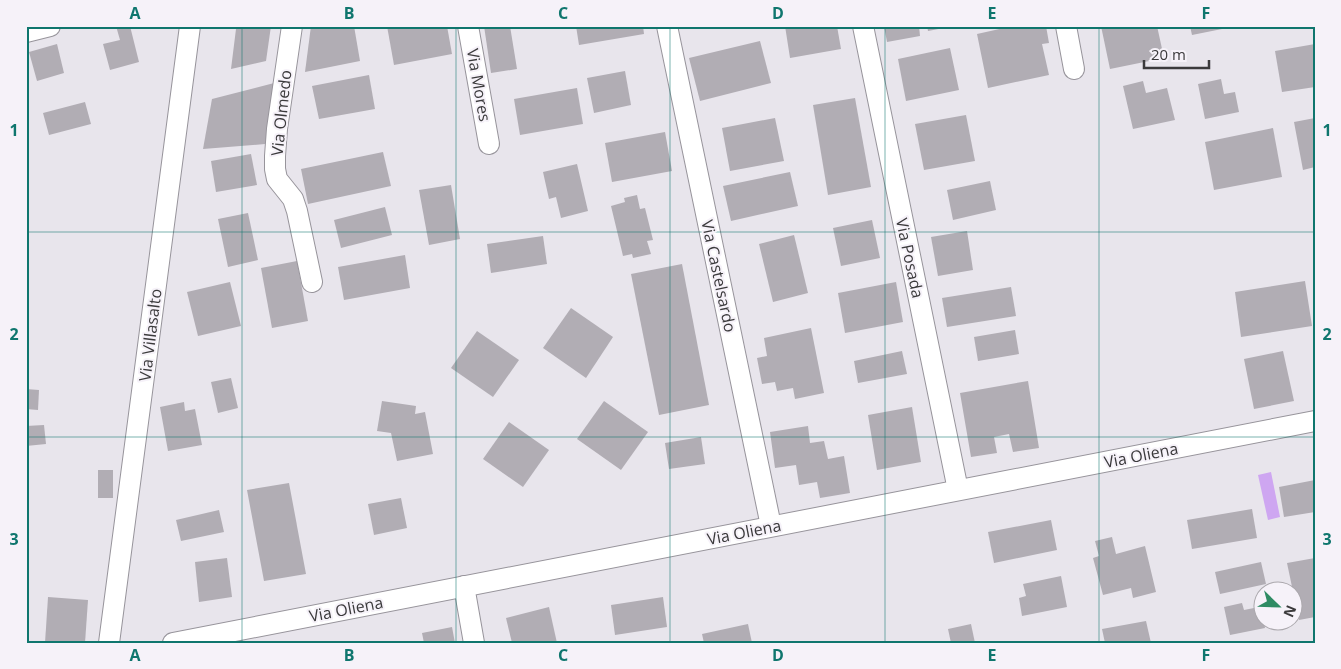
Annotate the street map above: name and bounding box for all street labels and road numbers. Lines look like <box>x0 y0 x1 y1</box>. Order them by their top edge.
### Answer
street label: Via Mores <box>462 47 496 123</box>
street label: Via Olmedo <box>266 69 296 157</box>
street label: Via Posada <box>891 216 929 300</box>
street label: Via Castelsardo <box>696 218 742 334</box>
street label: Via Villasalto <box>133 287 167 383</box>
street label: Via Oliena <box>1102 437 1180 473</box>
street label: Via Oliena <box>705 514 783 550</box>
street label: Via Oliena <box>307 591 385 627</box>

